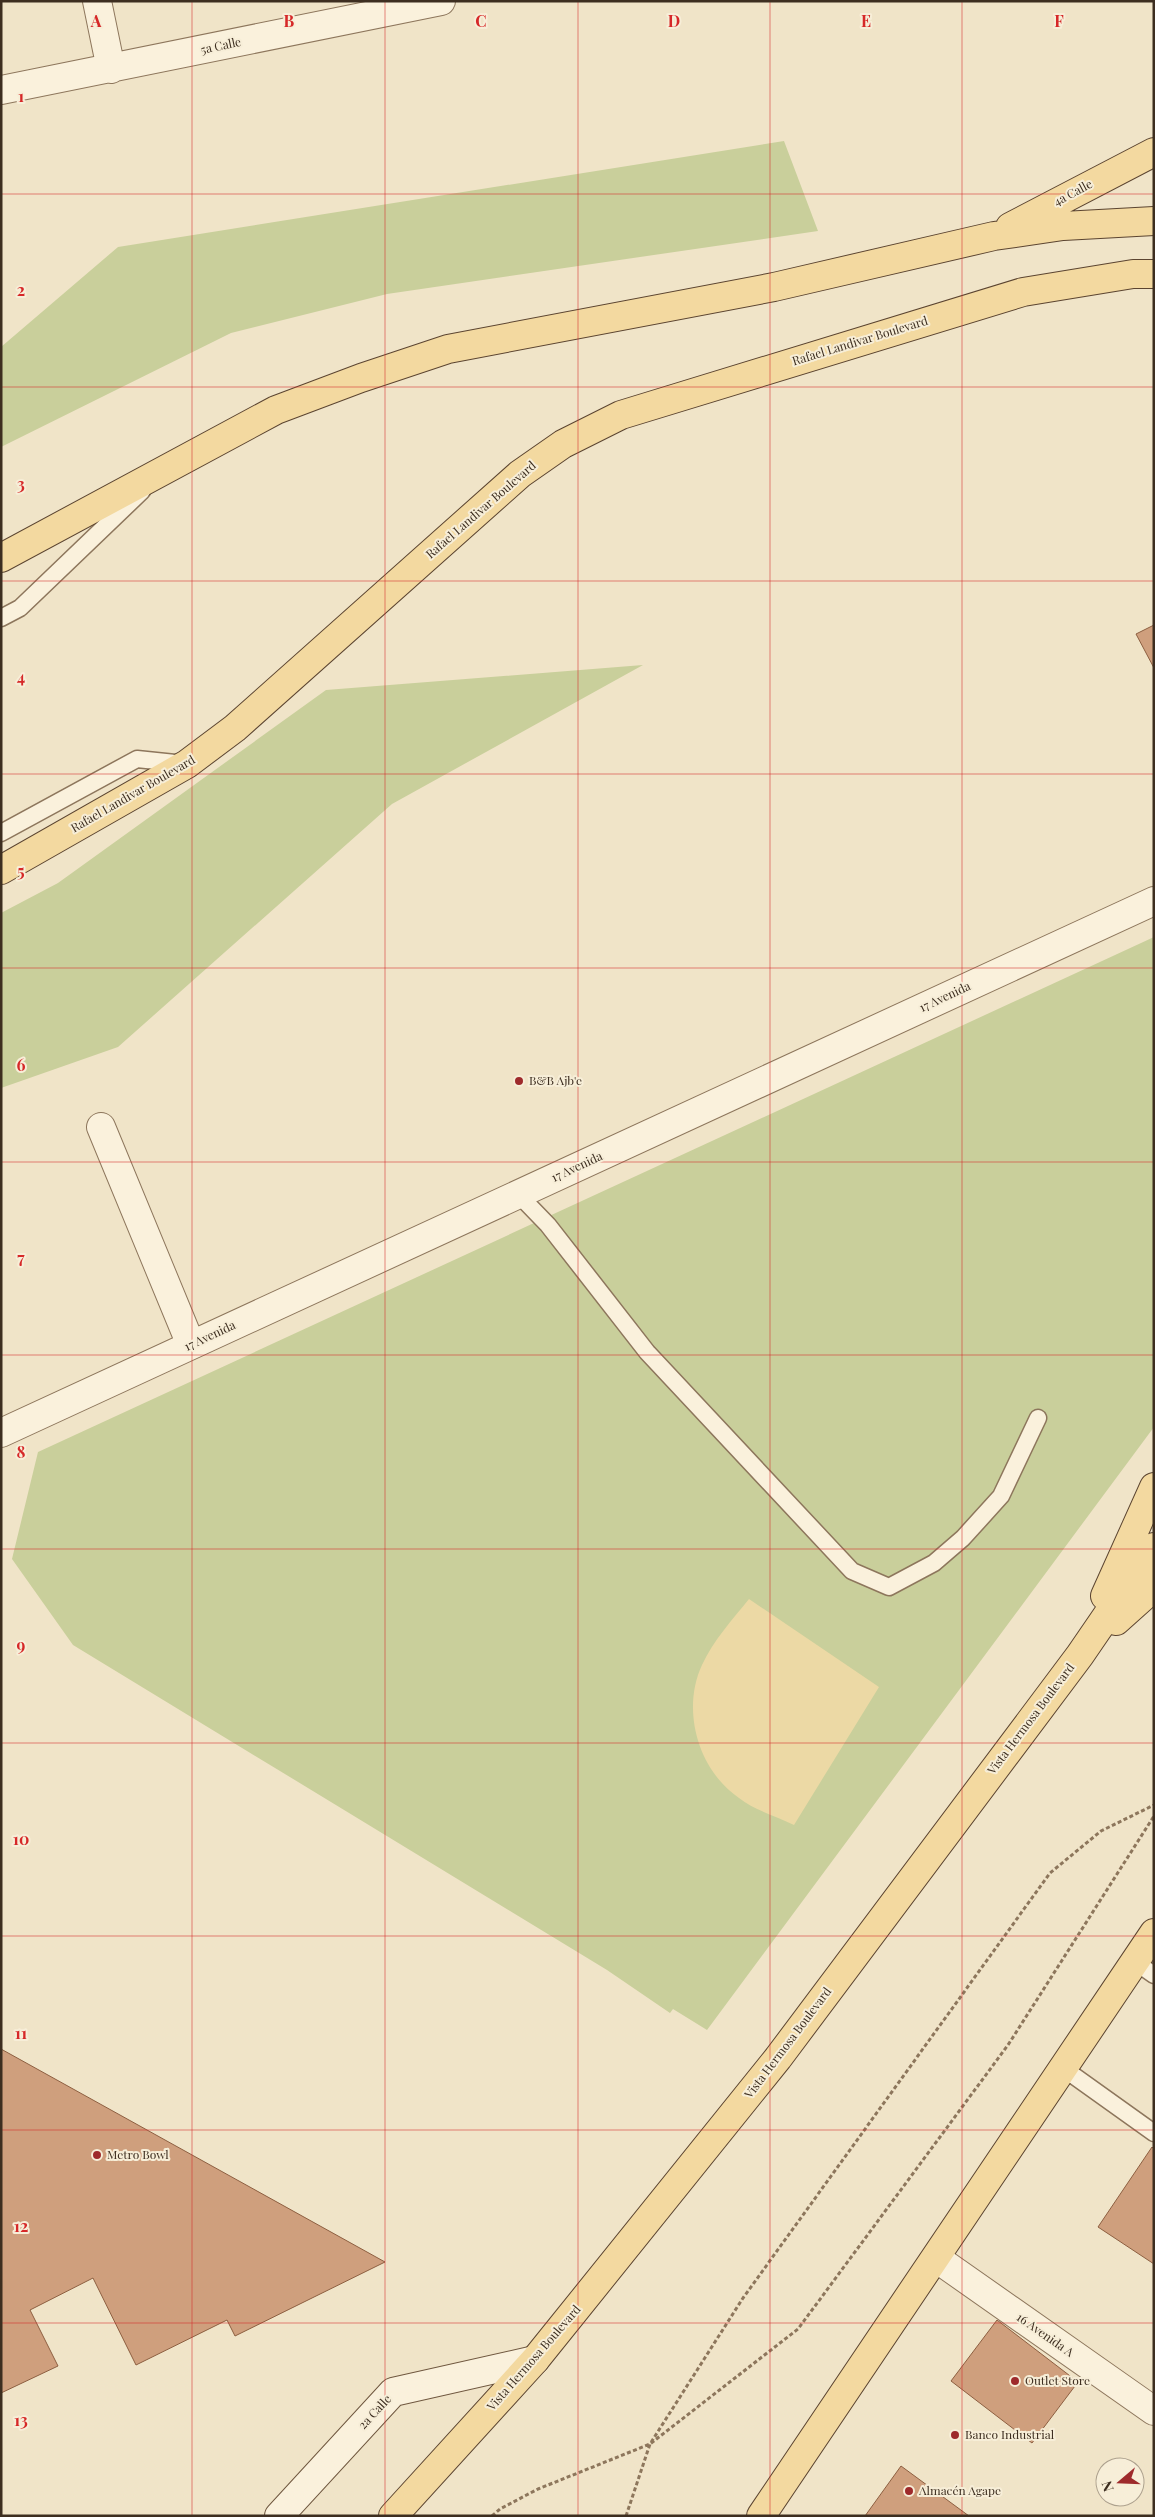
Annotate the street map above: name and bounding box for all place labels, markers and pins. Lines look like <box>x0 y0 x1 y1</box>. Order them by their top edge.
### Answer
place label: B&B Ajb'e <box>529 1072 582 1088</box>
marker: B&B Ajb'e <box>513 1075 525 1087</box>
place label: Metro Bowl <box>107 2146 169 2162</box>
marker: Metro Bowl <box>91 2149 103 2161</box>
place label: Outlet Store <box>1025 2372 1090 2388</box>
marker: Outlet Store <box>1009 2375 1021 2387</box>
place label: Banco Industrial <box>965 2426 1055 2442</box>
marker: Banco Industrial <box>949 2429 961 2441</box>
place label: Almacén Agape <box>918 2482 1001 2498</box>
marker: Almacén Agape <box>903 2485 915 2497</box>

